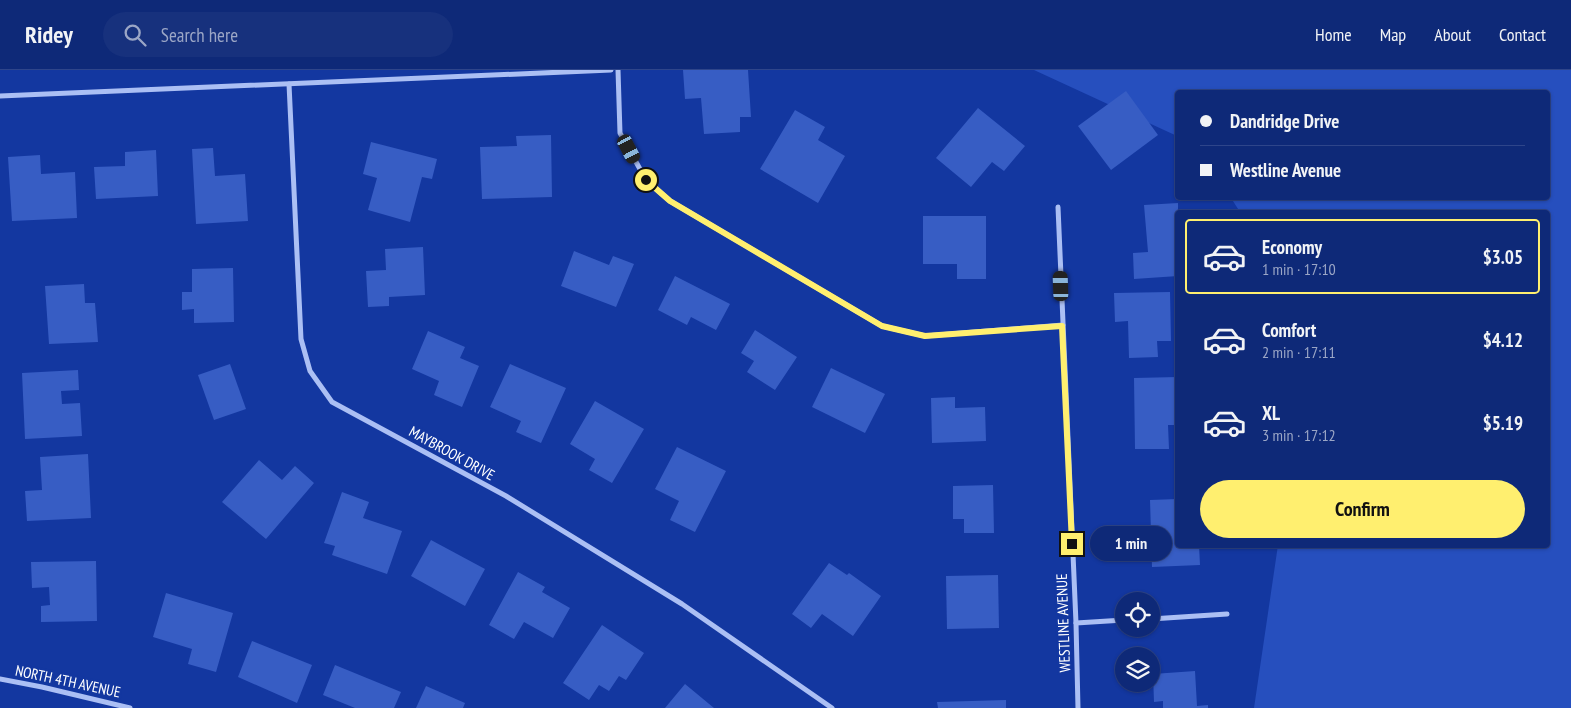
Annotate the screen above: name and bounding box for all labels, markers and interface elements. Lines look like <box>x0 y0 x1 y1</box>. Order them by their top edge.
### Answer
search box <box>103 12 453 57</box>
text: Ridey <box>25 19 73 50</box>
icon: search <box>121 21 149 49</box>
text: Search here <box>161 23 238 47</box>
text: Home <box>1315 23 1352 46</box>
text: Map <box>1380 23 1406 46</box>
text: About <box>1434 23 1471 46</box>
text: Contact <box>1499 23 1546 46</box>
text: Dandridge Drive <box>1230 109 1339 133</box>
car <box>615 132 642 166</box>
text: Westline Avenue <box>1230 158 1341 182</box>
route start <box>635 169 657 191</box>
icon: car <box>1202 234 1247 279</box>
text: Economy <box>1262 235 1322 259</box>
text: $3.05 <box>1483 245 1523 269</box>
text: 1 min · 17:10 <box>1262 259 1336 279</box>
car <box>1052 271 1069 301</box>
icon: car <box>1202 317 1247 362</box>
text: Comfort <box>1262 318 1316 342</box>
text: $4.12 <box>1483 328 1523 352</box>
text: 2 min · 17:11 <box>1262 342 1336 362</box>
icon: car <box>1202 400 1247 445</box>
text: XL <box>1262 401 1280 425</box>
text: $5.19 <box>1483 411 1523 435</box>
street label: MAYBROOK DRIVE <box>406 422 498 484</box>
text: 3 min · 17:12 <box>1262 425 1336 445</box>
button: Confirm <box>1200 480 1525 538</box>
callout: 1 min <box>1090 526 1172 562</box>
route end <box>1061 533 1083 555</box>
text: 1 min <box>1115 533 1147 553</box>
street label: WESTLINE AVENUE <box>1052 573 1074 673</box>
map controls <box>1115 592 1160 692</box>
button: locate <box>1115 592 1160 637</box>
button: layers <box>1115 647 1160 692</box>
street label: NORTH 4TH AVENUE <box>14 661 122 701</box>

